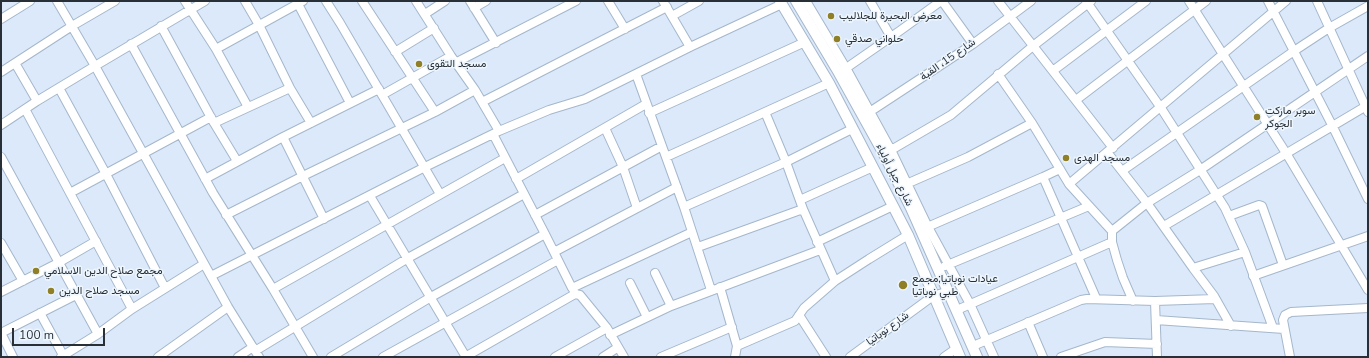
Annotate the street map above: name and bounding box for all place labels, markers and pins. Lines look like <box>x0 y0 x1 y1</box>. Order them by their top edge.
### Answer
place label: معرض البحيرة للجلاليب <box>839 9 942 23</box>
marker: معرض البحيرة للجلاليب <box>826 11 836 21</box>
place label: حلواني صدقي <box>845 32 904 46</box>
marker: حلواني صدقي <box>832 34 842 44</box>
place label: مسجد التقوى <box>427 57 486 71</box>
marker: مسجد التقوى <box>414 59 424 69</box>
place label: سوبر ماركت الجوكر <box>1265 104 1315 130</box>
marker: سوبر ماركت الجوكر <box>1252 112 1262 122</box>
place label: مسجد الهدى <box>1074 151 1130 165</box>
marker: مسجد الهدى <box>1061 153 1071 163</box>
place label: مجمع صلاح الدين الاسلامي <box>44 264 163 278</box>
marker: مجمع صلاح الدين الاسلامي <box>31 266 41 276</box>
place label: عيادات نوباتيا;مجمع طبي نوباتيا <box>912 272 998 298</box>
marker: عيادات نوباتيا;مجمع طبي نوباتيا <box>897 279 909 291</box>
place label: مسجد صلاح الدين <box>59 284 140 298</box>
marker: مسجد صلاح الدين <box>46 286 56 296</box>

